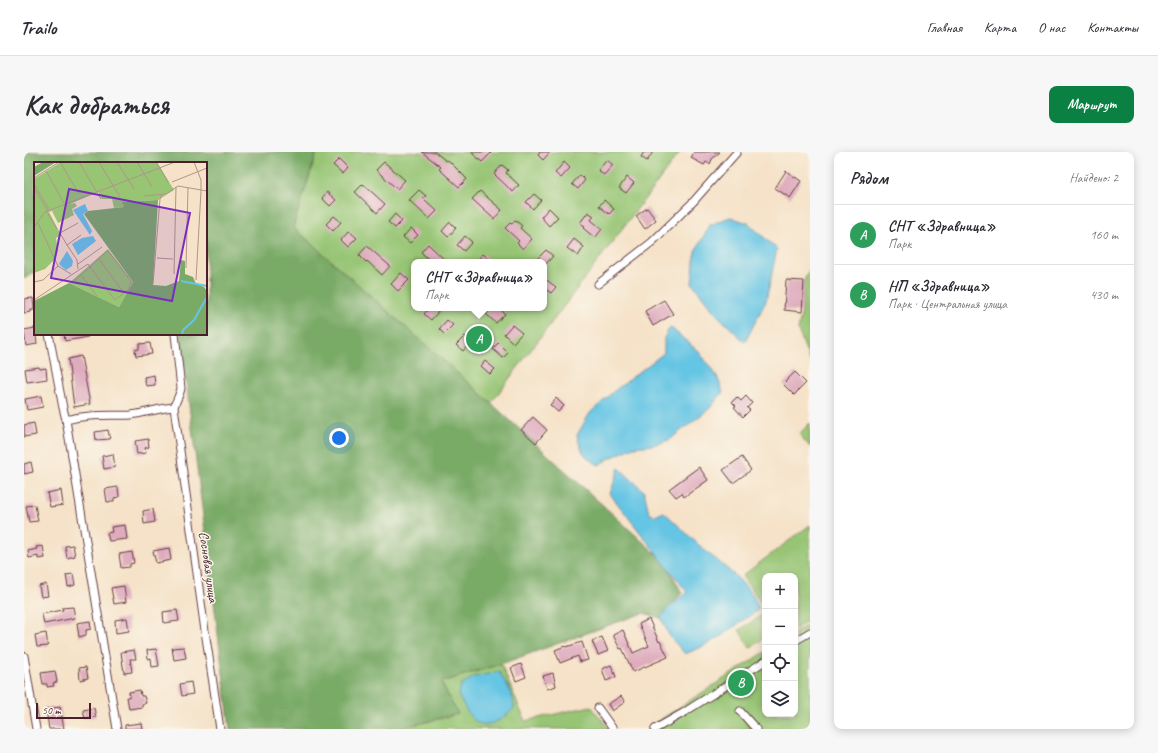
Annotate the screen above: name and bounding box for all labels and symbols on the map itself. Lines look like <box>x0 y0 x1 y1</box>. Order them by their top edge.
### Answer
inset map <box>34 162 207 335</box>
pin: A <box>466 324 492 354</box>
your location <box>329 428 349 448</box>
street label: Сосновая улица <box>195 530 222 605</box>
pin: B <box>728 668 754 698</box>
scale bar <box>36 701 91 720</box>

